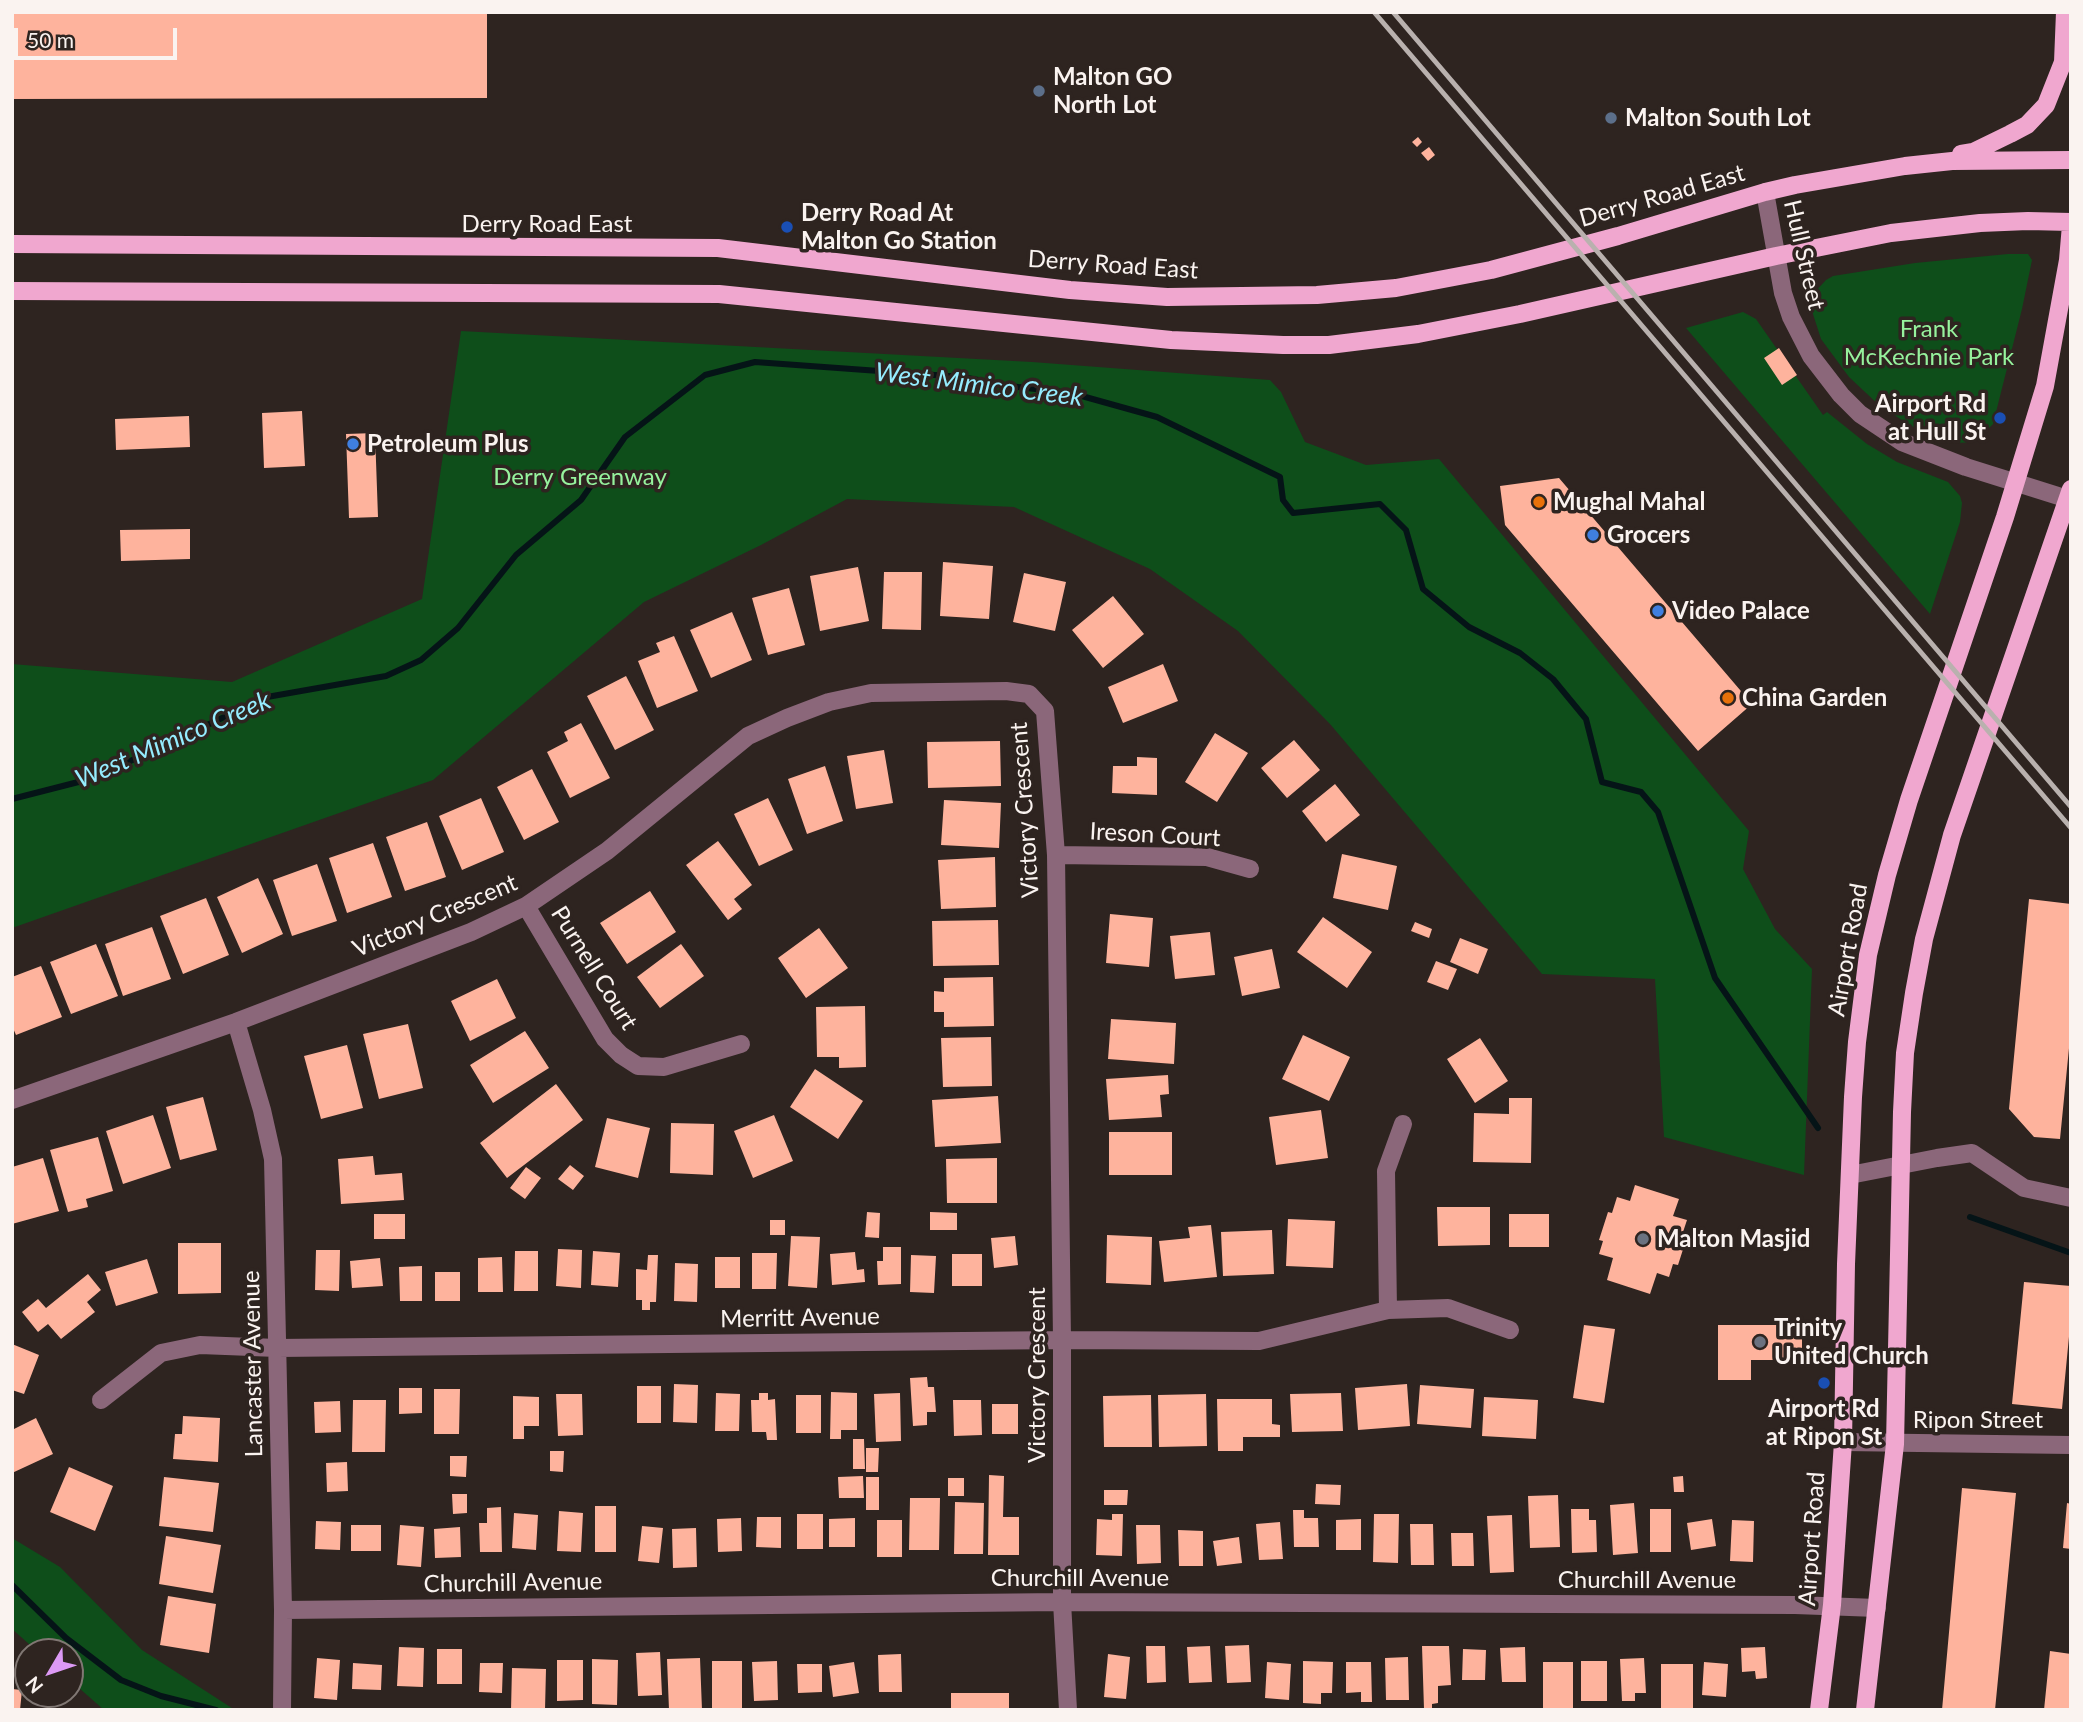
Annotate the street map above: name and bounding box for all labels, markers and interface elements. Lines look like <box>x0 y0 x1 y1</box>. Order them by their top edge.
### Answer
scale bar <box>18 14 180 58</box>
text: 50 m <box>27 27 74 52</box>
place label: Malton GO North Lot <box>1053 63 1172 119</box>
marker: Malton GO North Lot <box>1031 83 1047 99</box>
place label: Malton South Lot <box>1625 104 1811 132</box>
marker: Malton South Lot <box>1603 110 1619 126</box>
street label: Derry Road East <box>1576 159 1748 233</box>
street label: Hull Street <box>1777 197 1831 313</box>
place label: Derry Road At Malton Go Station <box>801 199 997 255</box>
street label: Derry Road East <box>462 210 632 238</box>
marker: Derry Road At Malton Go Station <box>779 219 795 235</box>
street label: Derry Road East <box>1027 245 1199 285</box>
park label: Frank McKechnie Park <box>1844 315 2014 371</box>
water label: West Mimico Creek <box>873 357 1085 413</box>
place label: Airport Rd at Hull St <box>1875 390 1986 446</box>
marker: Airport Rd at Hull St <box>1992 410 2008 426</box>
place label: Petroleum Plus <box>367 430 528 458</box>
marker: Petroleum Plus <box>345 436 361 452</box>
park label: Derry Greenway <box>493 463 667 491</box>
place label: Mughal Mahal <box>1553 488 1705 516</box>
marker: Mughal Mahal <box>1531 494 1547 510</box>
place label: Grocers <box>1607 521 1690 549</box>
marker: Grocers <box>1585 527 1601 543</box>
place label: Video Palace <box>1672 597 1810 625</box>
marker: Video Palace <box>1650 603 1666 619</box>
place label: China Garden <box>1742 684 1887 712</box>
water label: West Mimico Creek <box>71 685 275 795</box>
marker: China Garden <box>1720 690 1736 706</box>
street label: Victory Crescent <box>1005 721 1045 899</box>
street label: Ireson Court <box>1089 817 1221 853</box>
street label: Victory Crescent <box>348 868 522 964</box>
street label: Airport Road <box>1822 881 1874 1019</box>
street label: Purnell Court <box>545 901 643 1035</box>
place label: Malton Masjid <box>1657 1225 1810 1253</box>
marker: Malton Masjid <box>1635 1231 1651 1247</box>
street label: Lancaster Avenue <box>237 1270 269 1458</box>
street label: Victory Crescent <box>1023 1287 1051 1463</box>
street label: Merritt Avenue <box>720 1302 880 1334</box>
place label: Trinity United Church <box>1774 1314 1929 1370</box>
marker: Trinity United Church <box>1752 1334 1768 1350</box>
marker: Airport Rd at Ripon St <box>1816 1375 1832 1391</box>
place label: Airport Rd at Ripon St <box>1766 1395 1882 1451</box>
street label: Ripon Street <box>1913 1406 2043 1434</box>
street label: Airport Road <box>1793 1471 1831 1607</box>
street label: Churchill Avenue <box>991 1564 1169 1592</box>
street label: Churchill Avenue <box>1558 1566 1736 1594</box>
street label: Churchill Avenue <box>423 1567 603 1599</box>
north arrow <box>14 1638 84 1708</box>
text: N <box>20 1672 47 1698</box>

